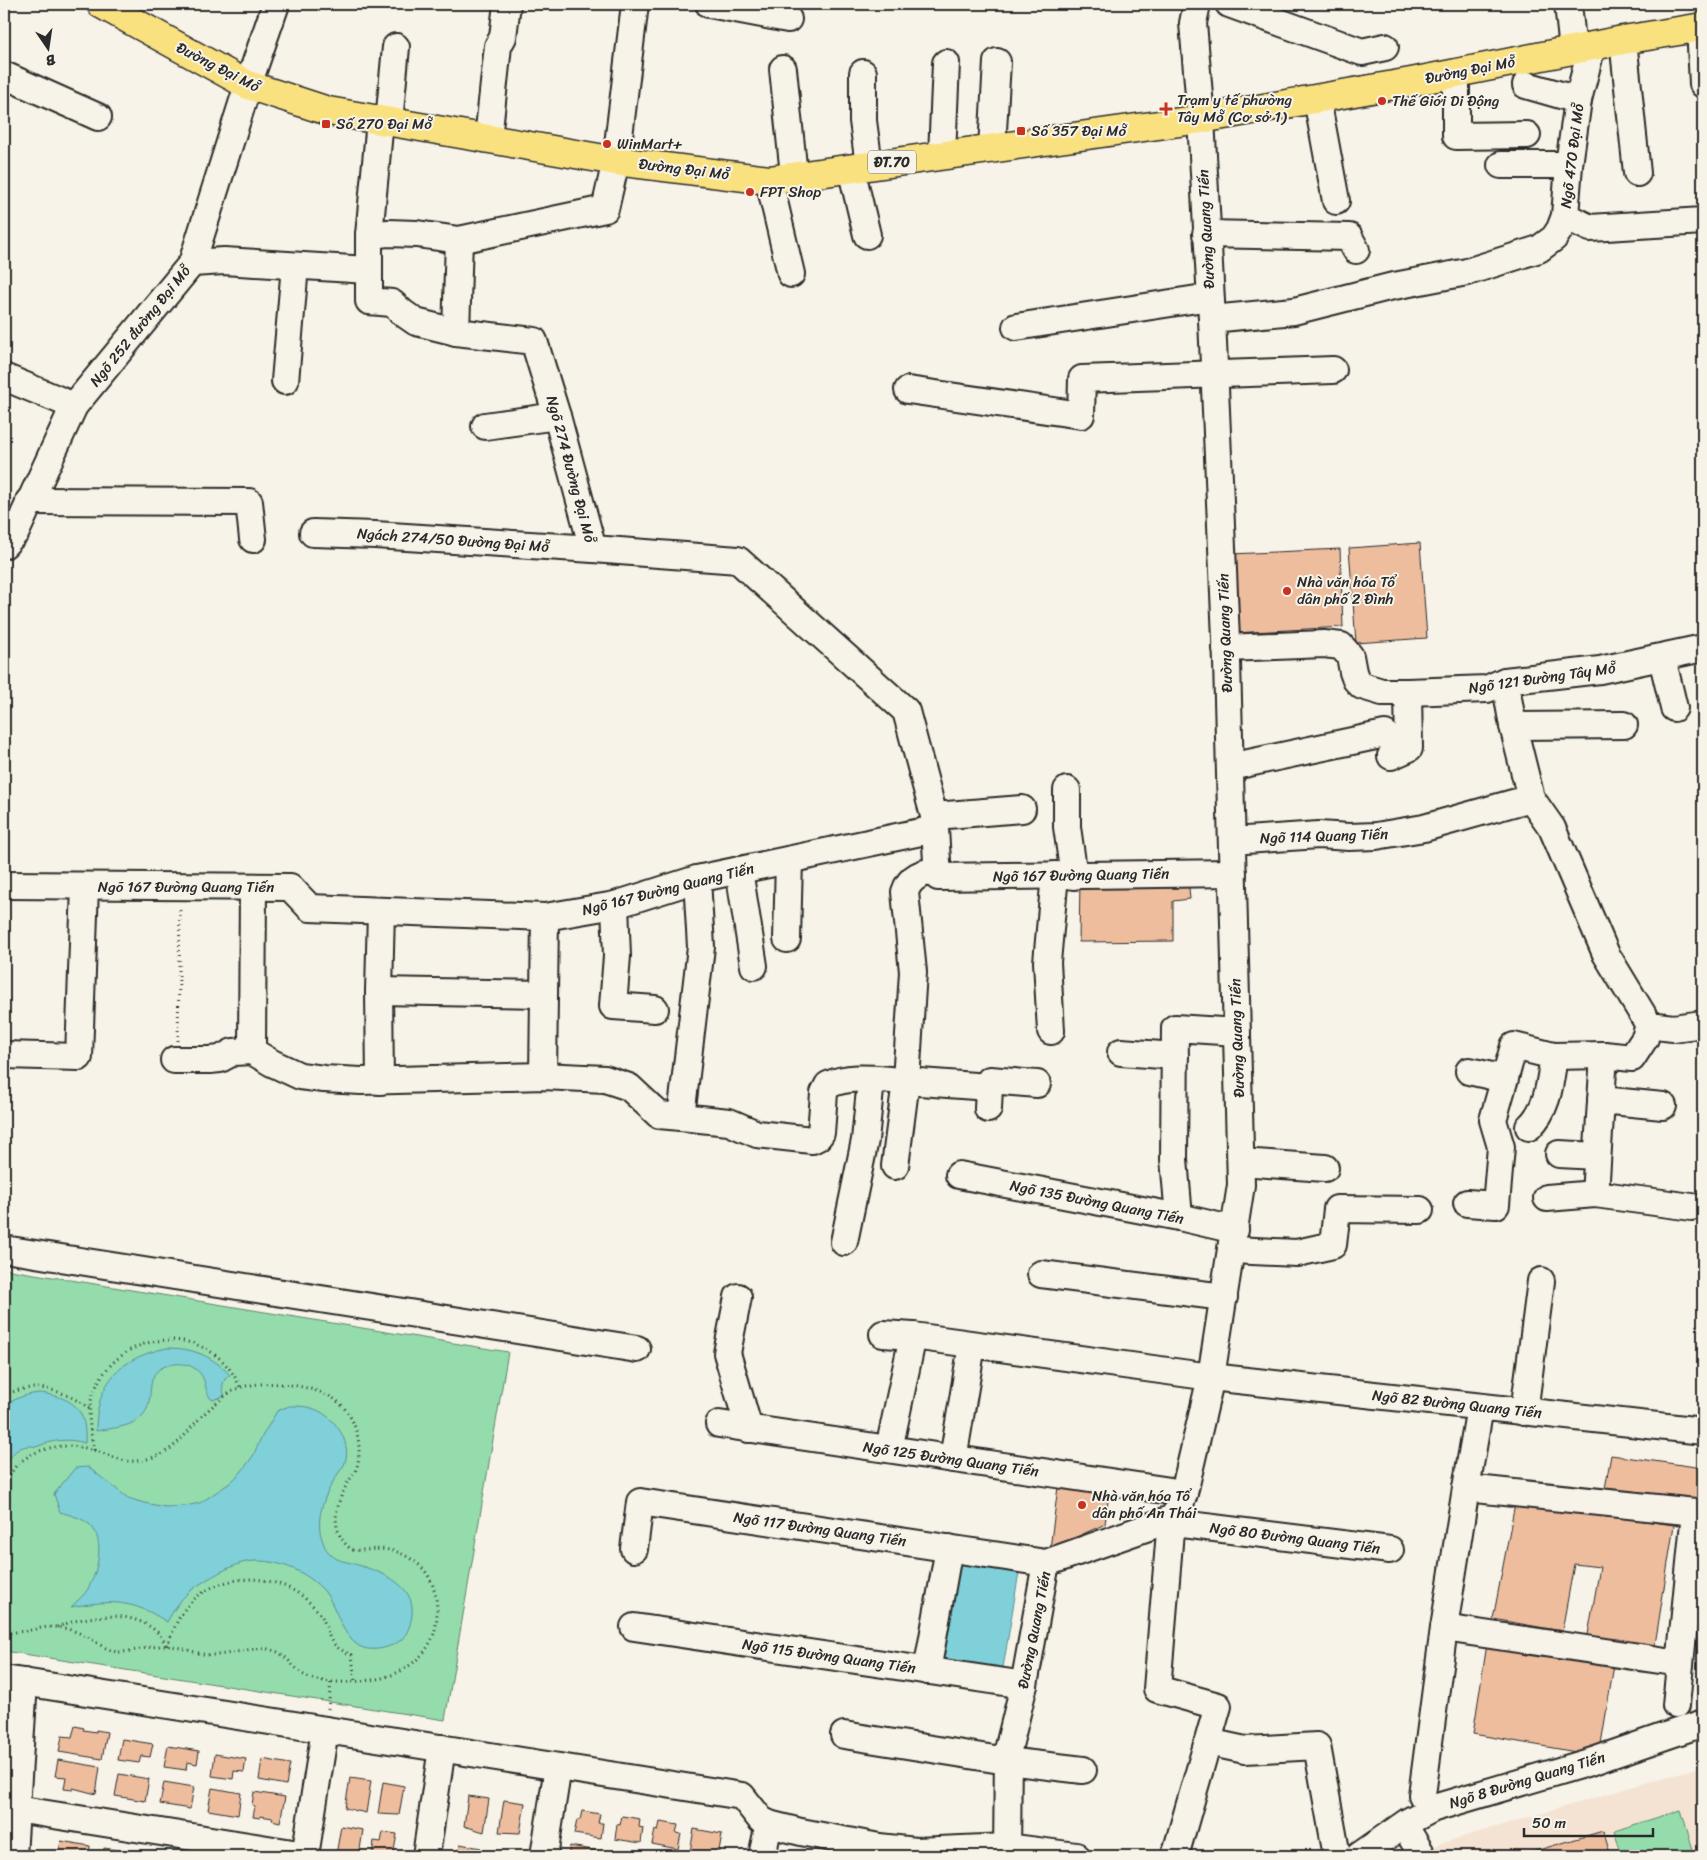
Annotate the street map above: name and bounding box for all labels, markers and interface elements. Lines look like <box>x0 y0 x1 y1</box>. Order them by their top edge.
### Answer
north arrow <box>22 22 72 72</box>
street label: Đường Đại Mỗ <box>172 35 266 100</box>
text: B <box>44 47 58 73</box>
street label: Đường Đại Mỗ <box>1423 48 1519 91</box>
place label: Trạm y tế phường Tây Mỗ (Cơ sở 1) <box>1177 87 1292 130</box>
place label: Thế Giới Di Động <box>1392 88 1500 114</box>
marker: Thế Giới Di Động <box>1376 95 1388 107</box>
street label: Ngõ 470 Đại Mỗ <box>1553 101 1591 210</box>
marker: Trạm y tế phường Tây Mỗ (Cơ sở 1) <box>1159 102 1173 116</box>
place label: Số 270 Đại Mỗ <box>336 111 433 137</box>
marker: Số 270 Đại Mỗ <box>320 118 332 130</box>
place label: Số 357 Đại Mỗ <box>1031 118 1128 144</box>
marker: Số 357 Đại Mỗ <box>1015 125 1027 137</box>
place label: WinMart+ <box>617 131 683 157</box>
marker: WinMart+ <box>601 138 613 150</box>
road number: ĐT.70 <box>868 150 916 173</box>
street label: Đường Đại Mỗ <box>637 151 732 188</box>
street label: Đường Quang Tiến <box>1190 169 1222 289</box>
place label: FPT Shop <box>760 179 821 205</box>
marker: FPT Shop <box>744 186 756 198</box>
street label: Ngõ 252 đường Đại Mỗ <box>83 258 198 392</box>
street label: Ngõ 274 Đường Đại Mỗ <box>539 393 603 547</box>
street label: Ngách 274/50 Đường Đại Mỗ <box>356 520 551 560</box>
place label: Nhà văn hóa Tổ dân phố 2 Đình <box>1297 569 1397 612</box>
street label: Đường Quang Tiến <box>1210 573 1240 693</box>
marker: Nhà văn hóa Tổ dân phố 2 Đình <box>1281 585 1293 597</box>
street label: Ngõ 121 Đường Tây Mỗ <box>1467 655 1619 701</box>
street label: Ngõ 114 Quang Tiến <box>1259 821 1389 851</box>
street label: Ngõ 167 Đường Quang Tiến <box>579 855 757 923</box>
street label: Ngõ 167 Đường Quang Tiến <box>993 860 1169 890</box>
street label: Ngõ 167 Đường Quang Tiến <box>98 874 274 900</box>
street label: Đường Quang Tiến <box>1222 978 1252 1098</box>
street label: Ngõ 135 Đường Quang Tiến <box>1008 1172 1186 1232</box>
street label: Ngõ 82 Đường Quang Tiến <box>1371 1382 1543 1426</box>
street label: Ngõ 125 Đường Quang Tiến <box>861 1434 1041 1484</box>
place label: Nhà văn hóa Tổ dân phố An Thái <box>1092 1483 1197 1526</box>
marker: Nhà văn hóa Tổ dân phố An Thái <box>1076 1499 1088 1511</box>
street label: Ngõ 117 Đường Quang Tiến <box>732 1504 908 1554</box>
street label: Ngõ 80 Đường Quang Tiến <box>1208 1515 1382 1561</box>
street label: Đường Quang Tiến <box>1010 1569 1058 1691</box>
street label: Ngõ 115 Đường Quang Tiến <box>741 1631 917 1681</box>
street label: Ngõ 8 Đường Quang Tiến <box>1446 1744 1608 1816</box>
scale bar <box>1524 1805 1653 1837</box>
text: 50 m <box>1532 1810 1567 1836</box>

